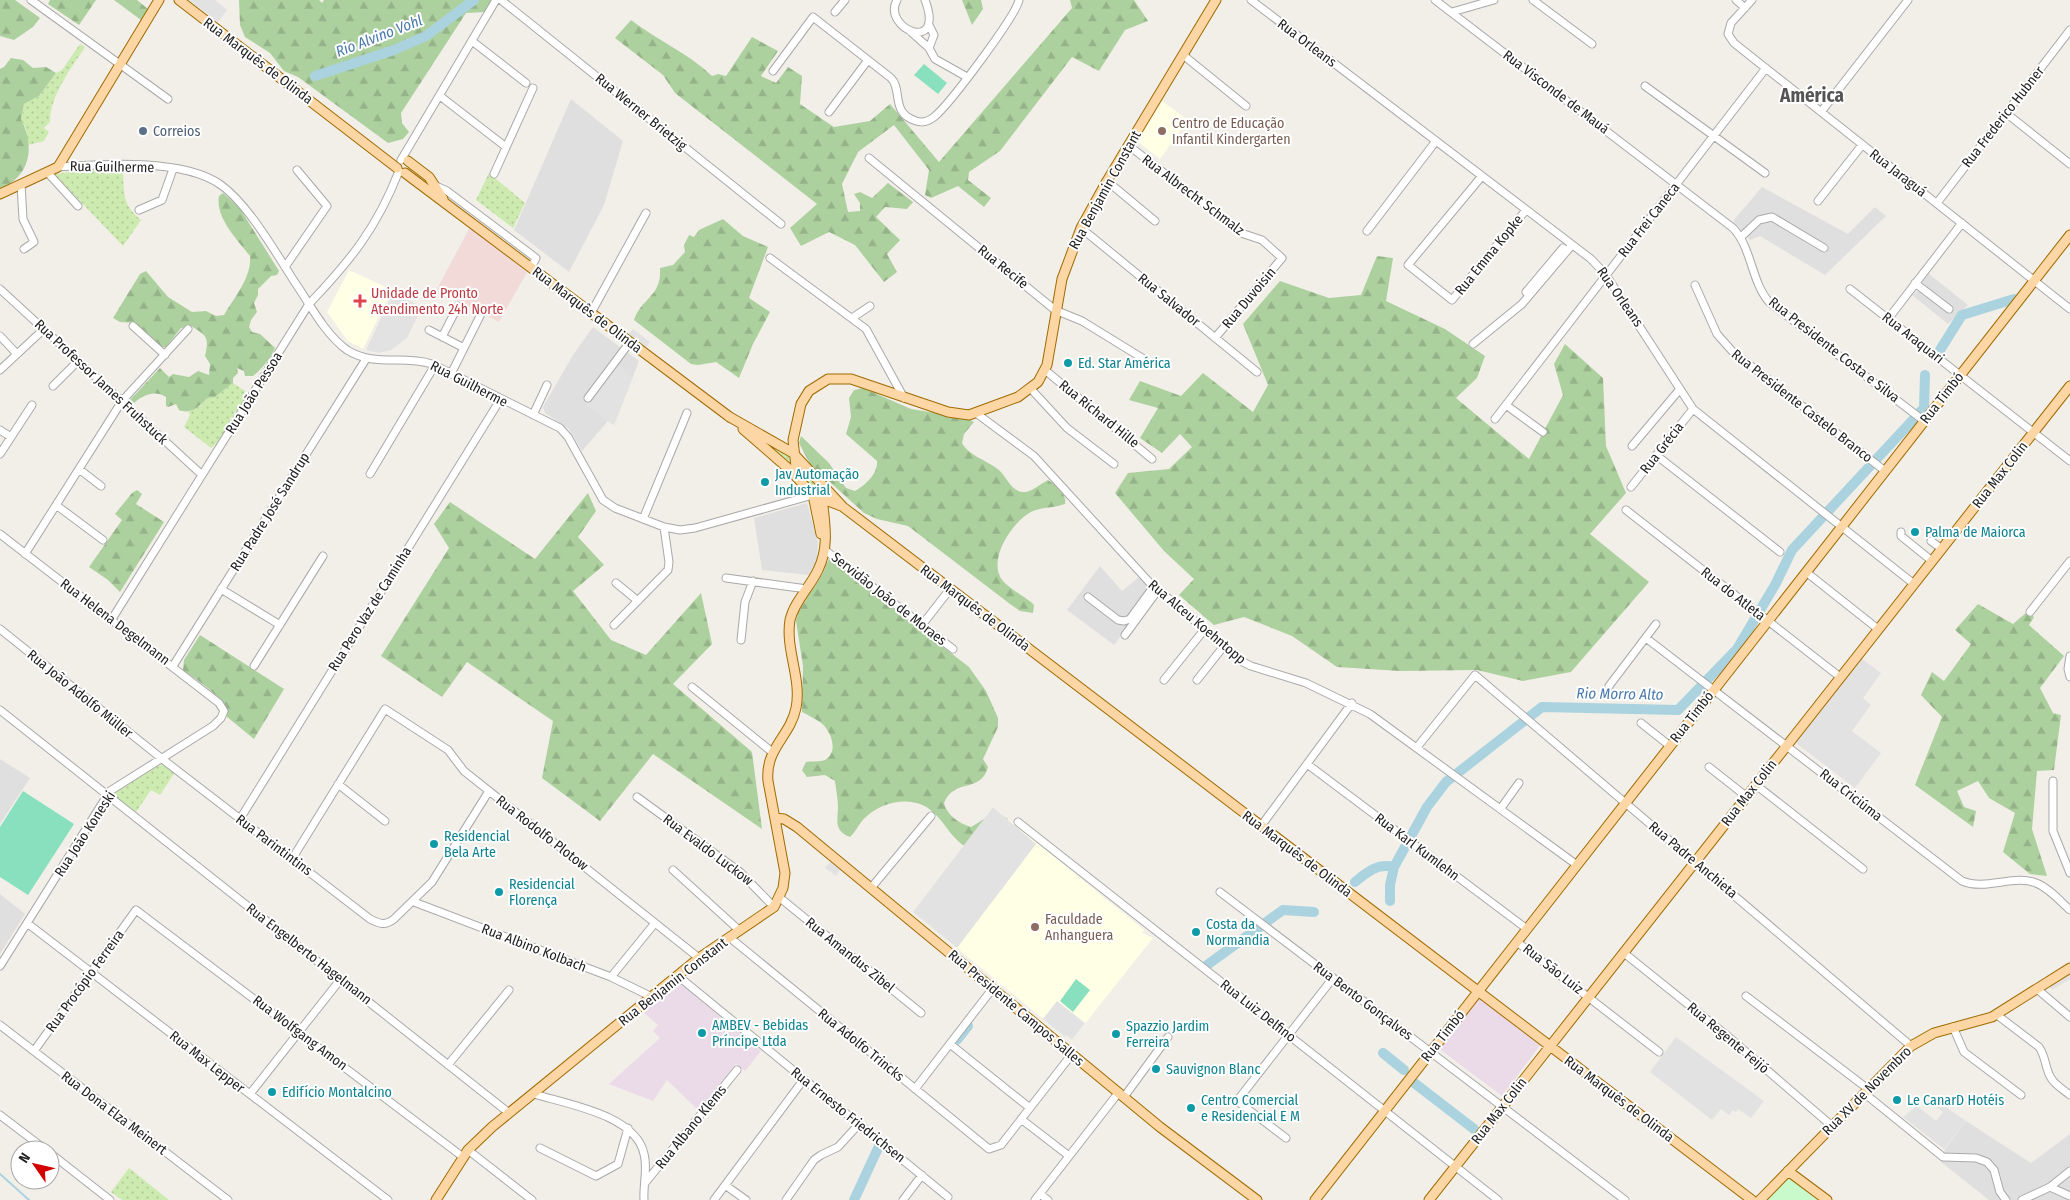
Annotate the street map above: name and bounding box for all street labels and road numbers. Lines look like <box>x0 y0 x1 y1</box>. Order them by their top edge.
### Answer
street label: Rua Marquês de Olinda <box>200 14 316 108</box>
street label: Rua Orleans <box>1274 15 1340 71</box>
street label: Rua Visconde de Mauá <box>1500 47 1613 138</box>
street label: Rua Frederico Hubner <box>1958 63 2048 171</box>
street label: Rua Werner Brietzig <box>592 70 691 154</box>
street label: Rua Benjamin Constant <box>1065 127 1145 252</box>
street label: Rua Jaraguá <box>1866 145 1930 201</box>
street label: Rua Albrecht Schmalz <box>1139 151 1248 239</box>
street label: Rua Guilherme <box>70 158 154 176</box>
street label: Rua Frei Caneca <box>1615 179 1683 261</box>
street label: Rua Emma Kopke <box>1451 211 1527 299</box>
street label: Rua Recife <box>974 242 1032 293</box>
street label: Rua Marquês de Olinda <box>529 263 645 357</box>
street label: Rua Duvoisin <box>1219 264 1279 332</box>
street label: Rua Orleans <box>1593 264 1647 330</box>
street label: Rua Salvador <box>1135 270 1204 330</box>
street label: Rua Presidente Costa e Silva <box>1765 294 1903 406</box>
street label: Rua Araquari <box>1879 309 1947 367</box>
street label: Rua Professor James Fruhstuck <box>31 316 171 448</box>
street label: Rua Presidente Castelo Branco <box>1728 346 1876 466</box>
street label: Rua João Pessoa <box>222 349 286 437</box>
street label: Rua Guilherme <box>427 357 511 411</box>
street label: Rua Timbó <box>1917 369 1967 427</box>
street label: Rua Richard Hille <box>1056 377 1143 452</box>
street label: Rua Grécia <box>1637 419 1688 477</box>
street label: Rua Max Colin <box>1969 438 2031 512</box>
street label: Rua Padre José Sandrup <box>227 450 313 574</box>
street label: Rua Pero Vaz de Caminha <box>325 543 415 674</box>
street label: Servidão João de Moraes <box>828 549 950 649</box>
street label: Rua Marquês de Olinda <box>917 561 1033 655</box>
street label: Rua do Atleta <box>1697 564 1769 624</box>
street label: Rua Helena Degelmann <box>57 575 173 669</box>
street label: Rua Alceu Koehntopp <box>1145 576 1249 668</box>
street label: Rua João Adolfo Müller <box>24 646 136 742</box>
street label: Rua Timbó <box>1667 688 1717 746</box>
street label: Rua Max Colin <box>1718 756 1780 830</box>
street label: Rua Criciúma <box>1816 765 1886 825</box>
street label: Rua João Koneski <box>51 788 119 880</box>
street label: Rua Rodolfo Plotow <box>493 792 591 874</box>
street label: Rua Marquês de Olinda <box>1239 807 1355 901</box>
street label: Rua Karl Kumlehn <box>1371 810 1463 884</box>
street label: Rua Parintintins <box>232 811 316 879</box>
street label: Rua Evaldo Luckow <box>660 811 756 889</box>
street label: Rua Padre Anchieta <box>1645 818 1741 902</box>
street label: Rua Engelberto Hagelmann <box>243 900 375 1008</box>
street label: Rua Amandus Zibel <box>802 914 898 996</box>
street label: Rua Albino Kolbach <box>479 920 589 976</box>
street label: Rua Procópio Ferreira <box>42 926 128 1036</box>
street label: Rua Benjamin Constant <box>615 934 731 1030</box>
street label: Rua São Luiz <box>1519 940 1587 998</box>
street label: Rua Presidente Campos Salles <box>945 946 1087 1070</box>
street label: Rua Bento Gonçalves <box>1310 958 1416 1044</box>
street label: Rua Luiz Delfino <box>1217 976 1299 1046</box>
street label: Rua Wolfgang Amon <box>249 992 351 1074</box>
street label: Rua Regente Feijó <box>1684 999 1772 1077</box>
street label: Rua Adolfo Trincks <box>814 1005 908 1085</box>
street label: Rua Timbó <box>1418 1007 1468 1065</box>
street label: Rua Max Lepper <box>166 1027 248 1097</box>
street label: Rua XV de Novembro <box>1819 1043 1915 1139</box>
street label: Rua Marquês de Olinda <box>1561 1052 1677 1146</box>
street label: Rua Ernesto Friedrichsen <box>787 1064 909 1166</box>
street label: Rua Dona Elza Meinert <box>58 1068 171 1159</box>
street label: Rua Max Colin <box>1468 1074 1530 1148</box>
street label: Rua Albano Klems <box>652 1082 730 1172</box>

